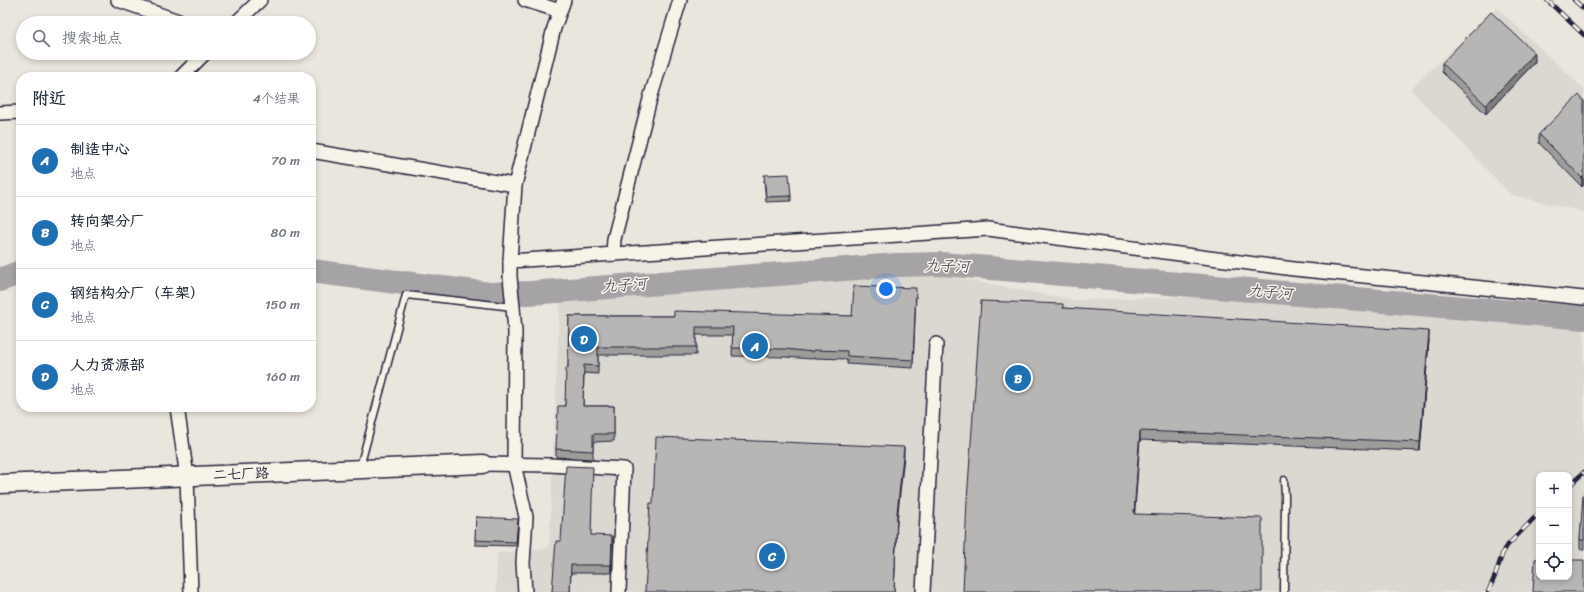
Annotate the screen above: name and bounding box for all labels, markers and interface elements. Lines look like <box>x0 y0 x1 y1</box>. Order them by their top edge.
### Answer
search box <box>16 16 316 60</box>
text: 搜索地点 <box>62 25 122 51</box>
icon: search <box>30 27 52 49</box>
text: 附近 <box>32 83 66 113</box>
text: 4个结果 <box>253 87 300 110</box>
text: 制造中心 <box>70 136 130 162</box>
text: A <box>41 149 49 172</box>
text: 70 m <box>271 149 300 172</box>
text: 地点 <box>70 162 96 185</box>
text: 转向架分厂 <box>70 208 145 234</box>
text: B <box>41 221 49 244</box>
text: 80 m <box>271 221 300 244</box>
text: 地点 <box>70 234 96 257</box>
water label: 九子河 <box>924 253 973 279</box>
water label: 九子河 <box>601 270 650 300</box>
water label: 九子河 <box>1246 277 1297 307</box>
your location <box>876 279 896 299</box>
text: 钢结构分厂（车架） <box>70 280 205 306</box>
text: C <box>41 293 49 316</box>
text: 150 m <box>265 293 300 316</box>
text: 地点 <box>70 306 96 329</box>
pin: D <box>571 324 597 354</box>
pin: A <box>742 331 768 361</box>
text: 人力资源部 <box>70 352 145 378</box>
pin: B <box>1005 363 1031 393</box>
text: D <box>41 365 49 388</box>
text: 160 m <box>265 365 300 388</box>
text: 地点 <box>70 378 96 401</box>
street label: 二七厂路 <box>213 461 269 487</box>
map controls <box>1536 472 1572 580</box>
button: + <box>1536 472 1572 508</box>
button: − <box>1536 508 1572 544</box>
pin: C <box>759 541 785 571</box>
button: locate <box>1536 544 1572 580</box>

